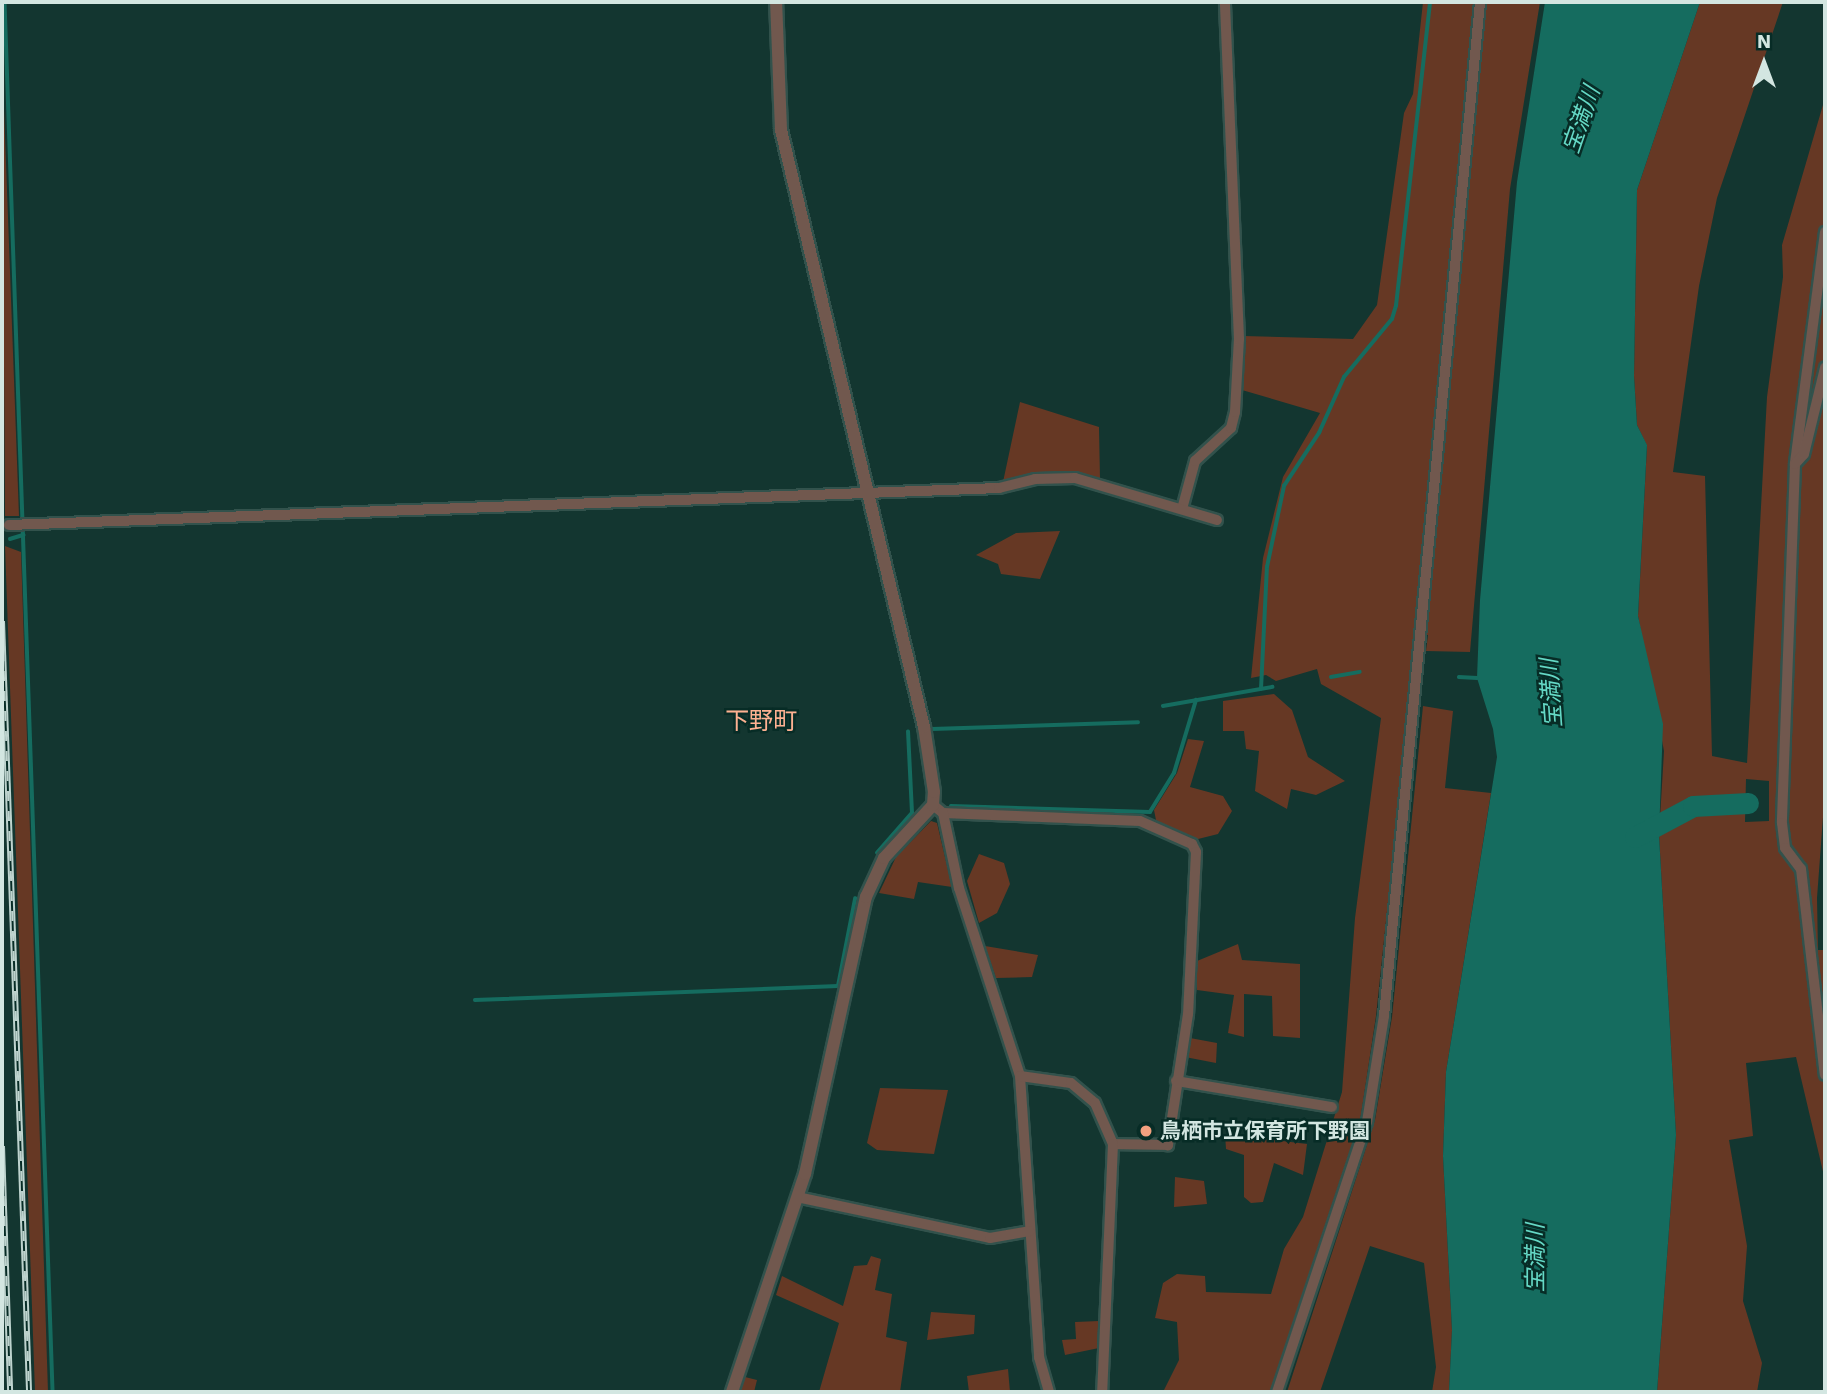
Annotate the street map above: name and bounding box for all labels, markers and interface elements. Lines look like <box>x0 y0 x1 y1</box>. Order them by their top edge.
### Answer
north arrow <box>1729 28 1799 98</box>
text: N <box>1757 30 1771 53</box>
water label: 宝満川 <box>1558 83 1606 157</box>
water label: 宝満川 <box>1536 658 1568 728</box>
district label: 下野町 <box>725 708 797 736</box>
place label: 鳥栖市立保育所下野園 <box>1160 1118 1370 1144</box>
marker: 鳥栖市立保育所下野園 <box>1138 1123 1154 1139</box>
water label: 宝満川 <box>1522 1224 1550 1292</box>

